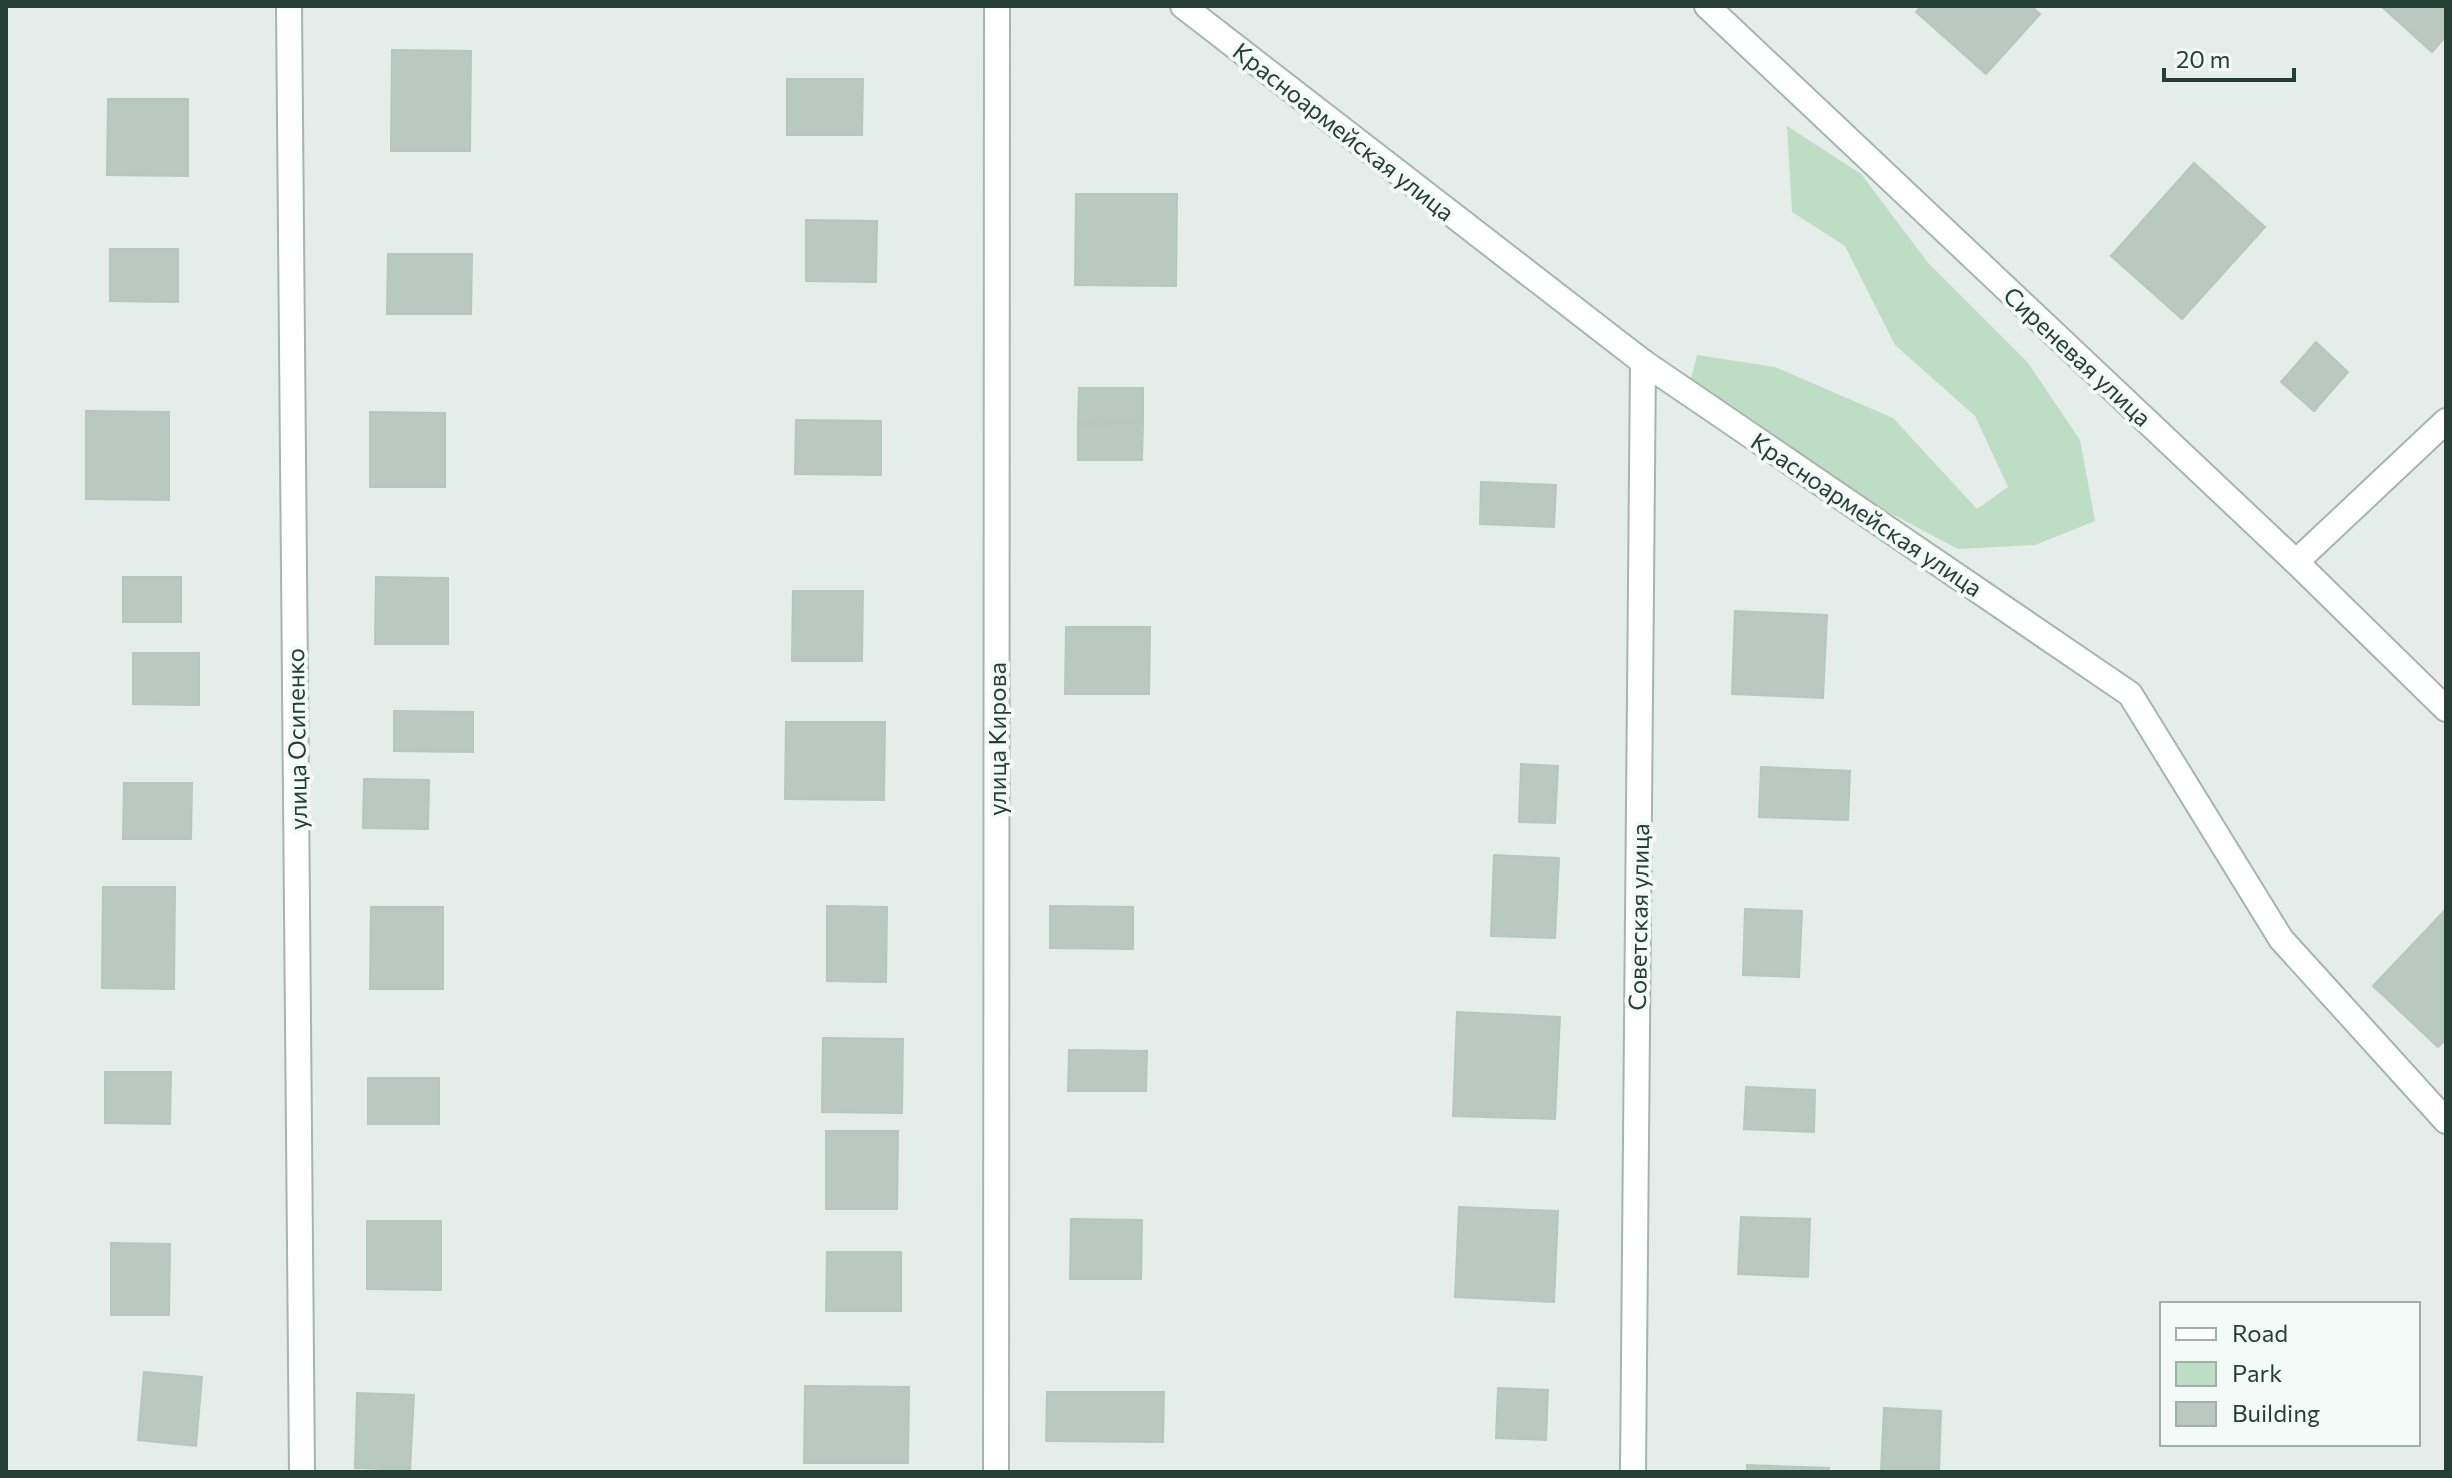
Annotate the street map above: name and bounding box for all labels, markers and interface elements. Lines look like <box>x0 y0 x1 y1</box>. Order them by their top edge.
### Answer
scale bar <box>2164 32 2294 82</box>
street label: Красноармейская улица <box>1228 36 1460 226</box>
text: 20 m <box>2176 44 2230 73</box>
street label: Сиреневая улица <box>1998 280 2158 432</box>
street label: Красноармейская улица <box>1746 426 1988 602</box>
street label: улица Осипенко <box>280 648 312 830</box>
street label: улица Кирова <box>982 662 1011 816</box>
street label: Советская улица <box>1622 823 1654 1011</box>
legend <box>2160 1302 2420 1446</box>
text: Road <box>2232 1318 2288 1347</box>
text: Park <box>2232 1358 2282 1387</box>
text: Building <box>2232 1398 2320 1427</box>

